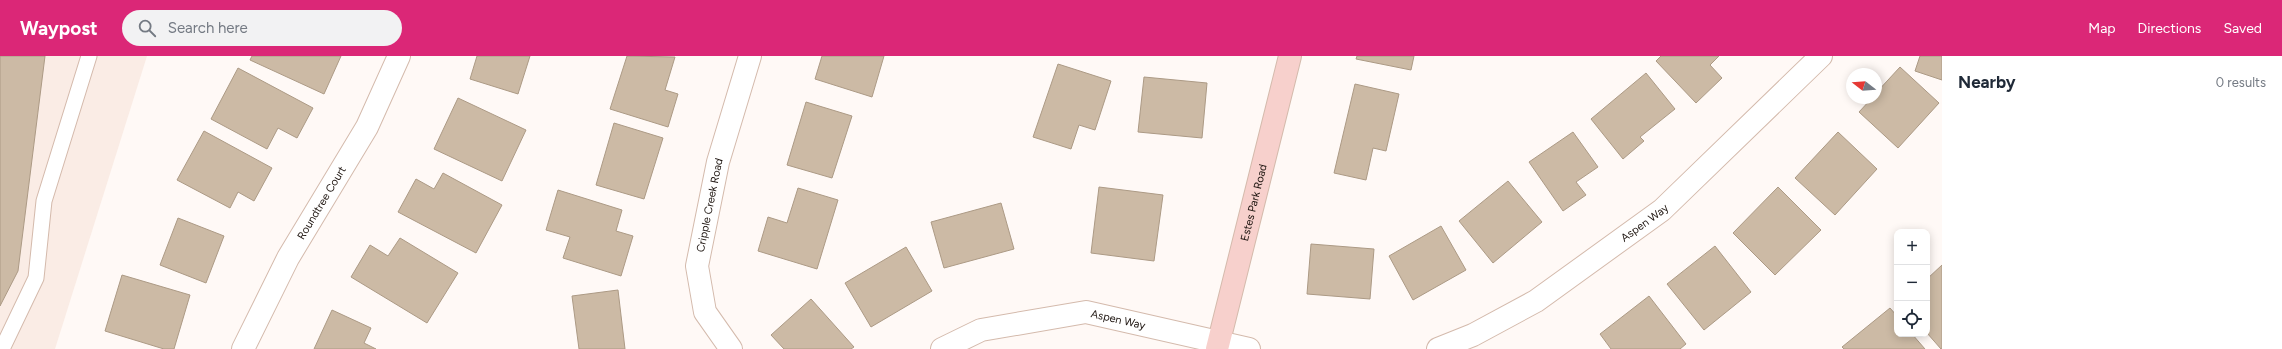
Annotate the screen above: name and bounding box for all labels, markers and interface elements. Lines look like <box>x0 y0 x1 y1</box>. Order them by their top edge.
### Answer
search box <box>122 10 402 46</box>
text: Waypost <box>20 17 98 40</box>
icon: search <box>136 17 158 39</box>
text: Search here <box>168 19 248 37</box>
text: Map <box>2088 20 2116 37</box>
text: Directions <box>2138 20 2201 37</box>
text: Saved <box>2223 20 2262 37</box>
north arrow <box>1846 68 1882 104</box>
text: Nearby <box>1958 72 2016 92</box>
text: 0 results <box>2216 75 2266 90</box>
street label: Cripple Creek Road <box>693 157 725 253</box>
street label: Estes Park Road <box>1238 163 1269 242</box>
street label: Roundtree Court <box>294 164 348 242</box>
street label: Aspen Way <box>1618 201 1671 244</box>
map controls <box>1894 229 1930 337</box>
button: + <box>1894 229 1930 265</box>
button: − <box>1894 265 1930 301</box>
button: locate <box>1894 301 1930 337</box>
street label: Aspen Way <box>1090 307 1147 332</box>

